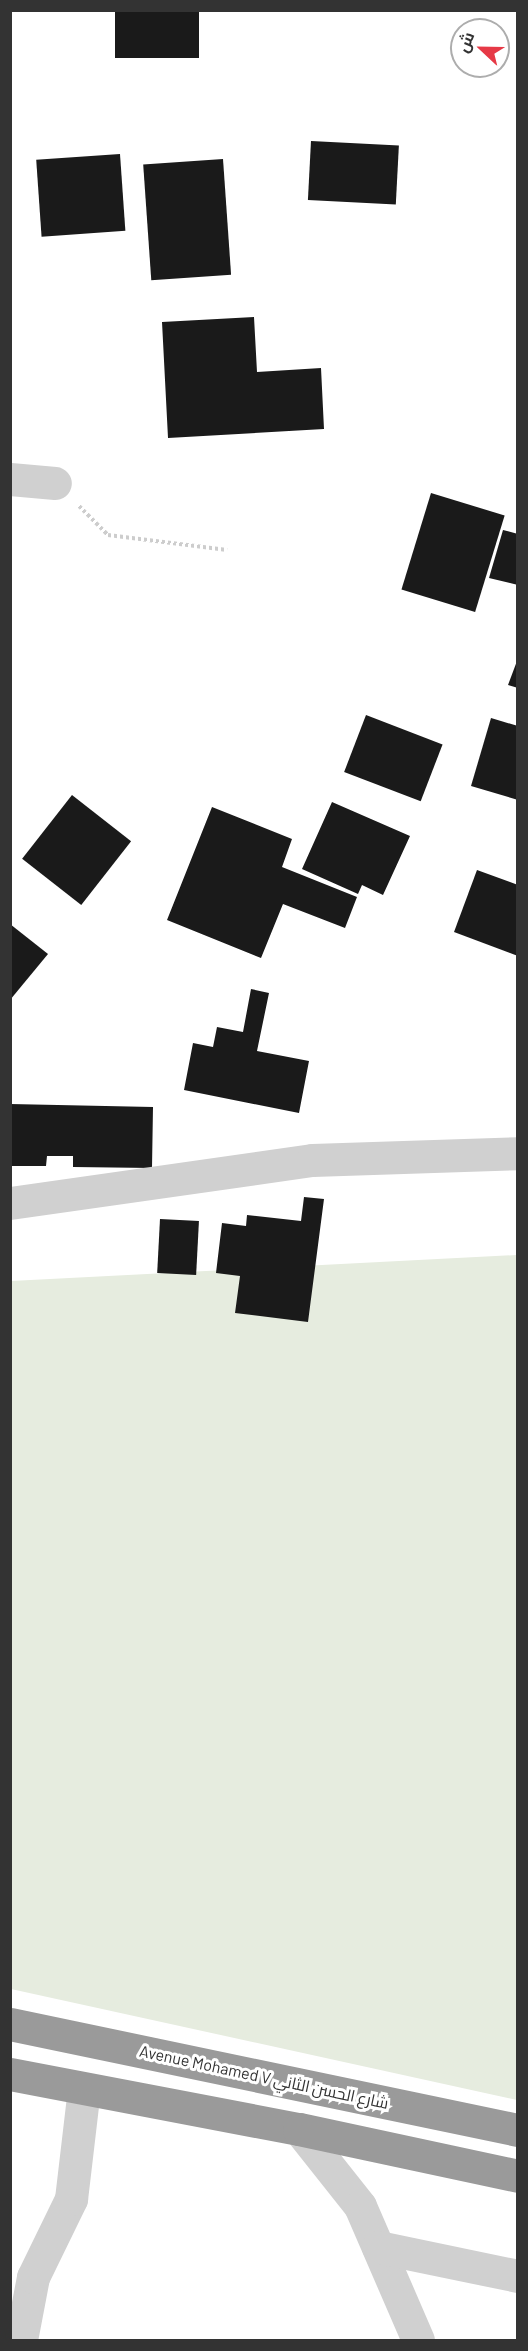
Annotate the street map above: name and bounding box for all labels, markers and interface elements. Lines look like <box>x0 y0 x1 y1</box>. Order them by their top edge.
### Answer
north arrow <box>450 18 510 78</box>
text: ش <box>452 29 477 55</box>
street label: Avenue Mohamed V شارع الحسن الثاني <box>138 2041 390 2113</box>

